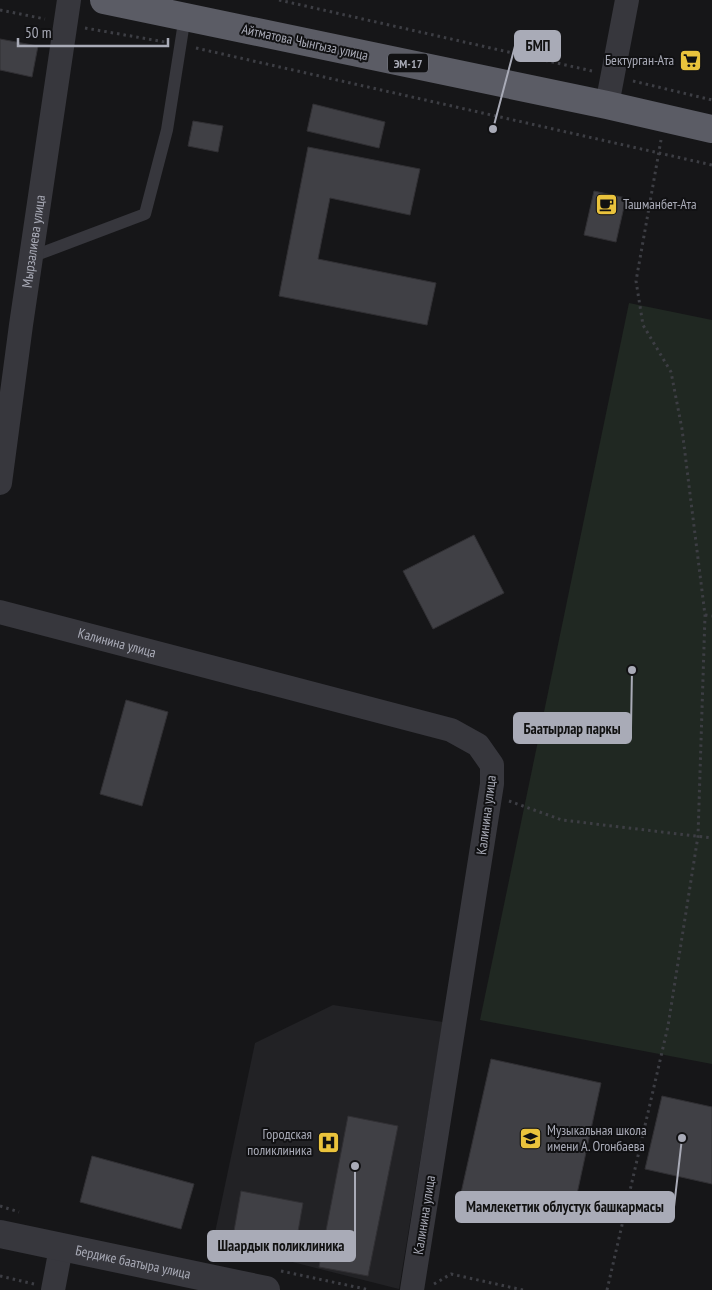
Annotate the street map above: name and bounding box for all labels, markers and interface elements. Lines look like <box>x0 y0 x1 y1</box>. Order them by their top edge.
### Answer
scale bar <box>18 15 168 47</box>
street label: Айтматова Чынгыза улица <box>240 20 370 64</box>
text: 50 m <box>25 23 51 42</box>
callout: БМП <box>515 31 560 61</box>
text: БМП <box>526 36 551 55</box>
supermarket icon: Бектурган-Ата <box>678 48 702 72</box>
place label: Бектурган-Ата <box>605 51 674 69</box>
road number: ЭМ-17 <box>388 54 428 72</box>
cafe icon: Ташманбет-Ата <box>595 192 619 216</box>
street label: Мырзалиева улица <box>18 194 49 289</box>
place label: Ташманбет-Ата <box>623 195 697 213</box>
street label: Калинина улица <box>76 624 158 661</box>
callout: Баатырлар паркы <box>514 713 631 743</box>
text: Баатырлар паркы <box>523 719 621 738</box>
street label: Калинина улица <box>472 774 500 856</box>
place label: Музыкальная школа имени А. Огонбаева <box>547 1121 647 1155</box>
place label: Городская поликлиника <box>247 1125 312 1159</box>
school or university icon: Музыкальная школа имени А. Огонбаева <box>519 1126 543 1150</box>
hospital icon: Городская поликлиника <box>316 1130 340 1154</box>
street label: Калинина улица <box>409 1174 439 1256</box>
callout: Мамлекеттик облустук башкармасы <box>456 1192 674 1222</box>
text: Мамлекеттик облустук башкармасы <box>466 1197 664 1216</box>
callout: Шаардык поликлиника <box>208 1231 355 1261</box>
text: Шаардык поликлиника <box>217 1236 345 1255</box>
street label: Бердике баатыра улица <box>74 1241 192 1283</box>

